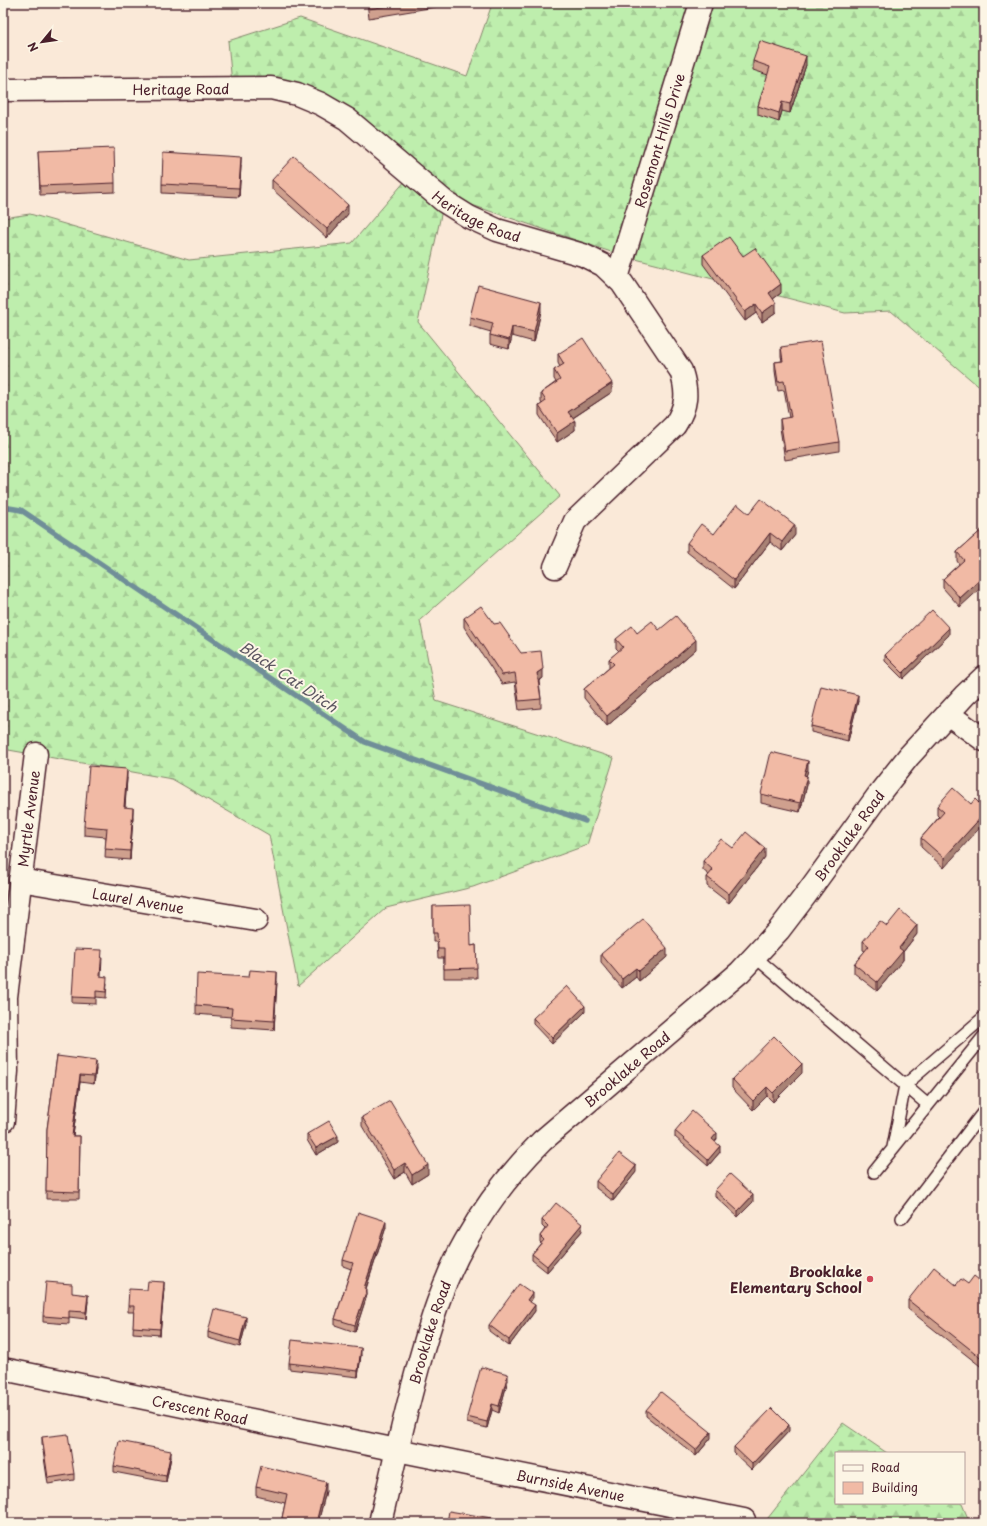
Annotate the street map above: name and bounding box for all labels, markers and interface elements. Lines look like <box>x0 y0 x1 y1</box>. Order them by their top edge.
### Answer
north arrow <box>22 22 62 62</box>
text: N <box>23 39 42 55</box>
street label: Rosemont Hills Drive <box>629 70 690 210</box>
street label: Heritage Road <box>132 78 230 100</box>
street label: Heritage Road <box>428 185 523 247</box>
water label: Black Cat Ditch <box>236 635 343 717</box>
street label: Myrtle Avenue <box>12 769 44 868</box>
street label: Brooklake Road <box>809 786 889 885</box>
street label: Laurel Avenue <box>91 882 186 918</box>
street label: Brooklake Road <box>579 1026 674 1112</box>
place label: Brooklake Elementary School <box>730 1261 862 1298</box>
marker: Brooklake Elementary School <box>865 1274 875 1284</box>
street label: Brooklake Road <box>403 1277 456 1387</box>
street label: Crescent Road <box>150 1389 250 1430</box>
legend <box>835 1452 965 1504</box>
text: Road <box>871 1458 900 1476</box>
street label: Burnside Avenue <box>514 1464 627 1506</box>
text: Building <box>871 1478 918 1496</box>

